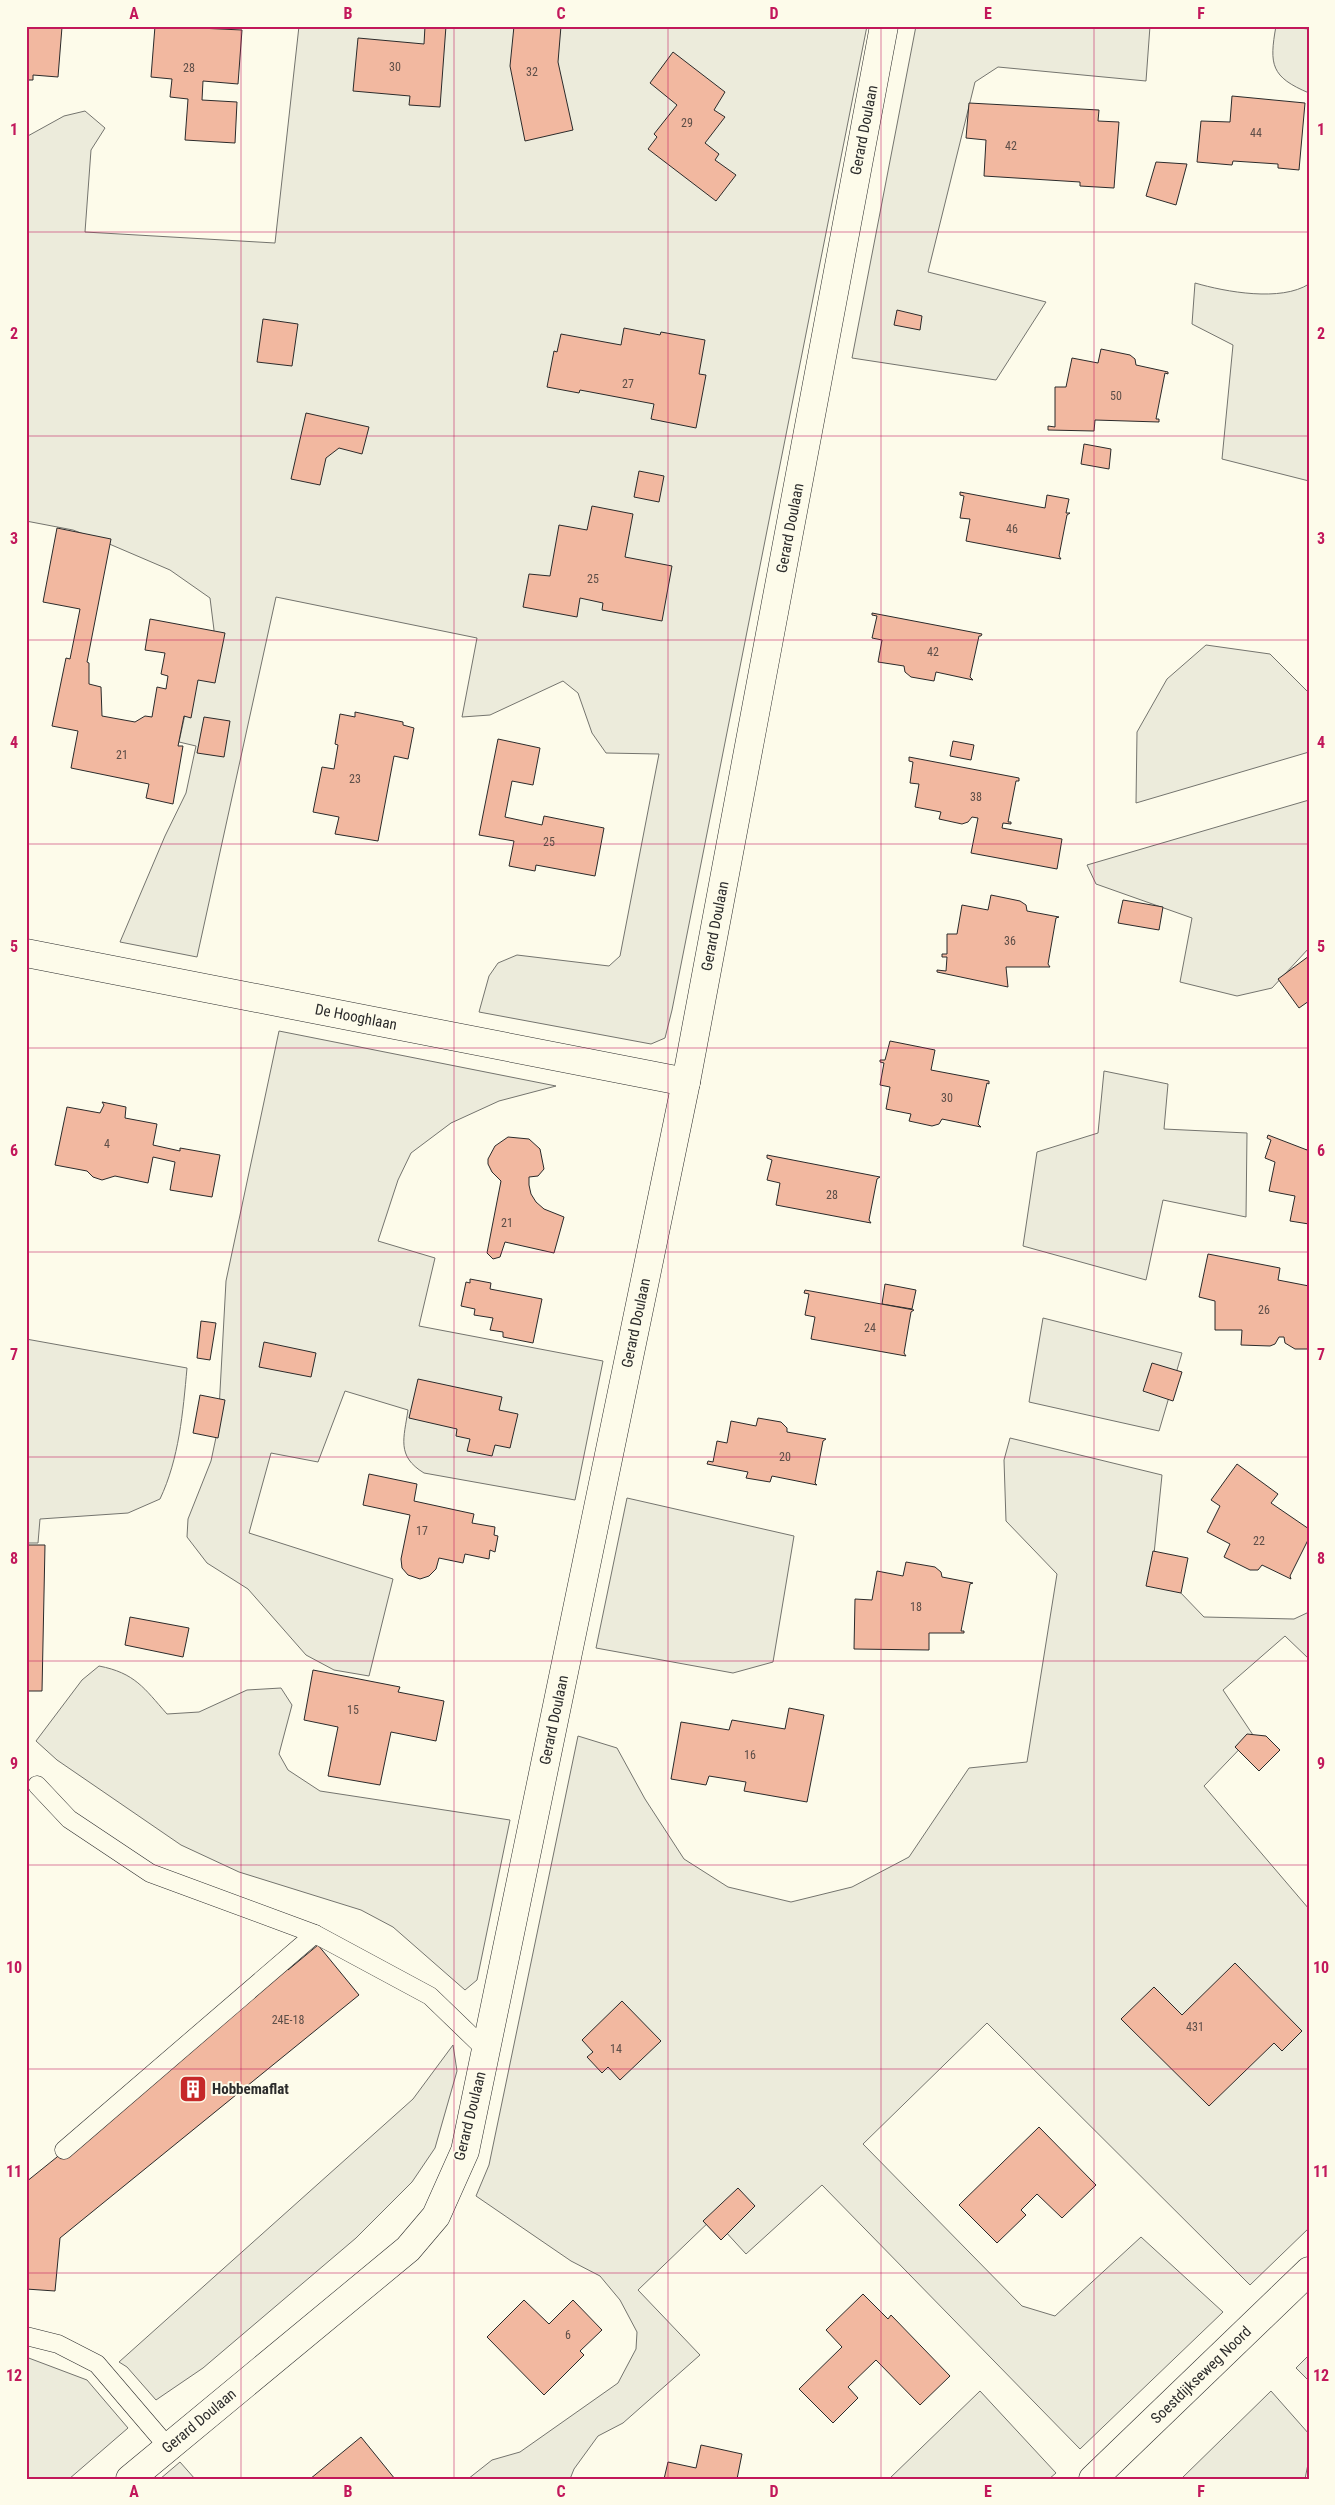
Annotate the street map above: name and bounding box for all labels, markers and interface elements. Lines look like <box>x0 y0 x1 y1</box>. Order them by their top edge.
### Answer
text: A <box>129 4 139 23</box>
text: B <box>344 4 353 23</box>
text: C <box>556 4 566 23</box>
text: D <box>769 4 779 23</box>
text: E <box>984 4 992 23</box>
text: F <box>1197 4 1205 23</box>
house number: 30 <box>389 60 401 74</box>
house number: 28 <box>183 61 195 75</box>
house number: 32 <box>526 65 538 79</box>
street label: Gerard Doulaan <box>846 84 882 176</box>
house number: 29 <box>681 116 693 130</box>
text: 1 <box>10 120 18 139</box>
text: 1 <box>1317 120 1325 139</box>
house number: 44 <box>1250 126 1262 140</box>
house number: 42 <box>1005 139 1017 153</box>
text: 2 <box>10 324 18 343</box>
text: 2 <box>1317 324 1325 343</box>
house number: 27 <box>622 377 634 391</box>
house number: 50 <box>1110 389 1122 403</box>
street label: Gerard Doulaan <box>772 482 808 574</box>
house number: 46 <box>1006 522 1018 536</box>
text: 3 <box>10 529 18 548</box>
text: 3 <box>1317 529 1325 548</box>
house number: 25 <box>587 572 599 586</box>
house number: 42 <box>927 645 939 659</box>
text: 4 <box>10 733 18 752</box>
text: 4 <box>1317 733 1325 752</box>
house number: 21 <box>116 748 128 762</box>
house number: 23 <box>349 772 361 786</box>
house number: 38 <box>970 790 982 804</box>
house number: 25 <box>543 835 555 849</box>
street label: Gerard Doulaan <box>697 880 733 972</box>
house number: 36 <box>1004 934 1016 948</box>
text: 5 <box>10 937 18 956</box>
text: 5 <box>1317 937 1325 956</box>
street label: De Hooghlaan <box>313 1000 399 1034</box>
house number: 30 <box>941 1091 953 1105</box>
house number: 4 <box>104 1137 110 1151</box>
text: 6 <box>10 1141 18 1160</box>
text: 6 <box>1317 1141 1325 1160</box>
house number: 28 <box>826 1188 838 1202</box>
house number: 21 <box>501 1216 513 1230</box>
street label: Gerard Doulaan <box>618 1277 654 1369</box>
house number: 26 <box>1258 1303 1270 1317</box>
house number: 24 <box>864 1321 876 1335</box>
text: 7 <box>10 1345 18 1364</box>
text: 7 <box>1317 1345 1325 1364</box>
house number: 20 <box>779 1450 791 1464</box>
house number: 17 <box>416 1524 428 1538</box>
house number: 22 <box>1253 1534 1265 1548</box>
text: 8 <box>10 1549 18 1568</box>
text: 8 <box>1317 1549 1325 1568</box>
house number: 18 <box>910 1600 922 1614</box>
street label: Gerard Doulaan <box>536 1674 572 1766</box>
house number: 15 <box>347 1703 359 1717</box>
house number: 16 <box>744 1748 756 1762</box>
text: 9 <box>10 1754 18 1773</box>
text: 9 <box>1317 1754 1325 1773</box>
text: 10 <box>6 1958 22 1977</box>
text: 10 <box>1313 1958 1329 1977</box>
house number: 24E-18 <box>272 2013 304 2027</box>
house number: 431 <box>1186 2020 1204 2034</box>
house number: 14 <box>610 2042 622 2056</box>
street label: Gerard Doulaan <box>450 2070 490 2162</box>
building icon: Hobbemaflat <box>178 2074 208 2104</box>
place label: Hobbemaflat <box>212 2080 289 2098</box>
text: 11 <box>6 2162 22 2181</box>
text: 11 <box>1313 2162 1329 2181</box>
street label: Soestdijkseweg Noord <box>1147 2323 1255 2427</box>
house number: 6 <box>565 2328 571 2342</box>
text: 12 <box>6 2366 22 2385</box>
text: 12 <box>1313 2366 1329 2385</box>
street label: Gerard Doulaan <box>158 2385 240 2457</box>
text: A <box>129 2482 139 2501</box>
text: B <box>344 2482 353 2501</box>
text: C <box>556 2482 566 2501</box>
text: D <box>769 2482 779 2501</box>
text: E <box>984 2482 992 2501</box>
text: F <box>1197 2482 1205 2501</box>

